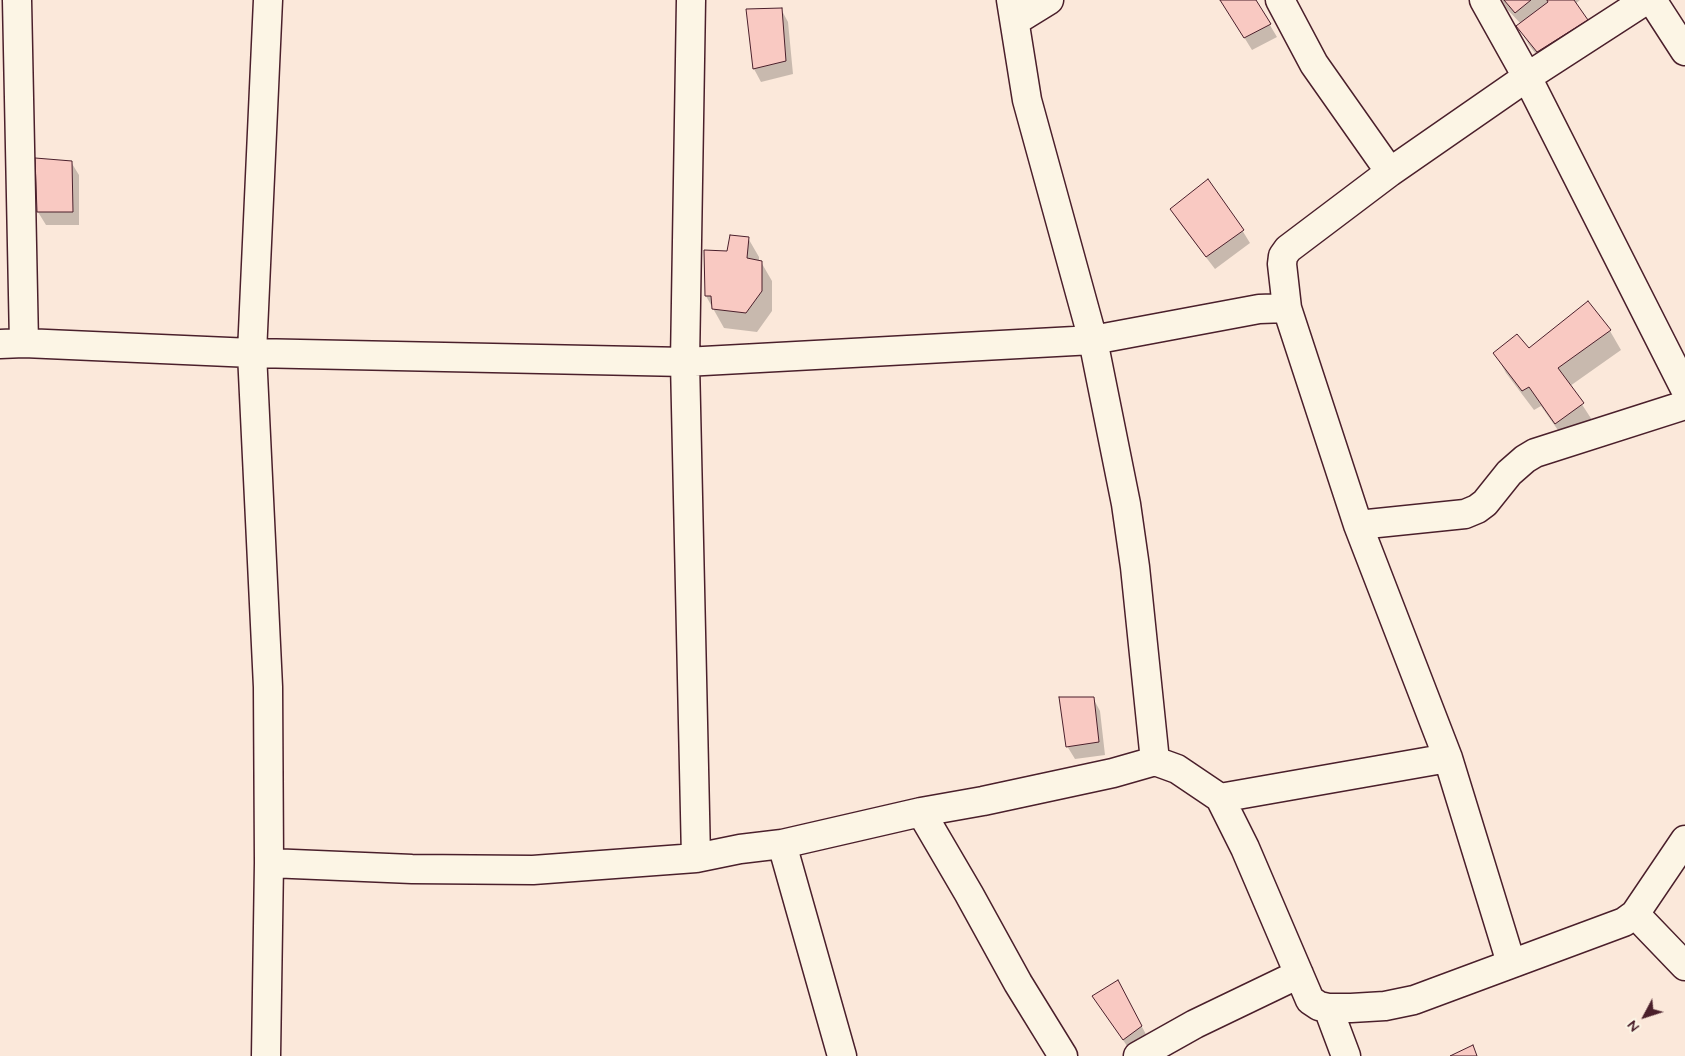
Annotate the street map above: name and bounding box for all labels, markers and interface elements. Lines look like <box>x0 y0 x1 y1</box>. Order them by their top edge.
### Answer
north arrow <box>1620 991 1670 1041</box>
text: N <box>1623 1016 1644 1035</box>

